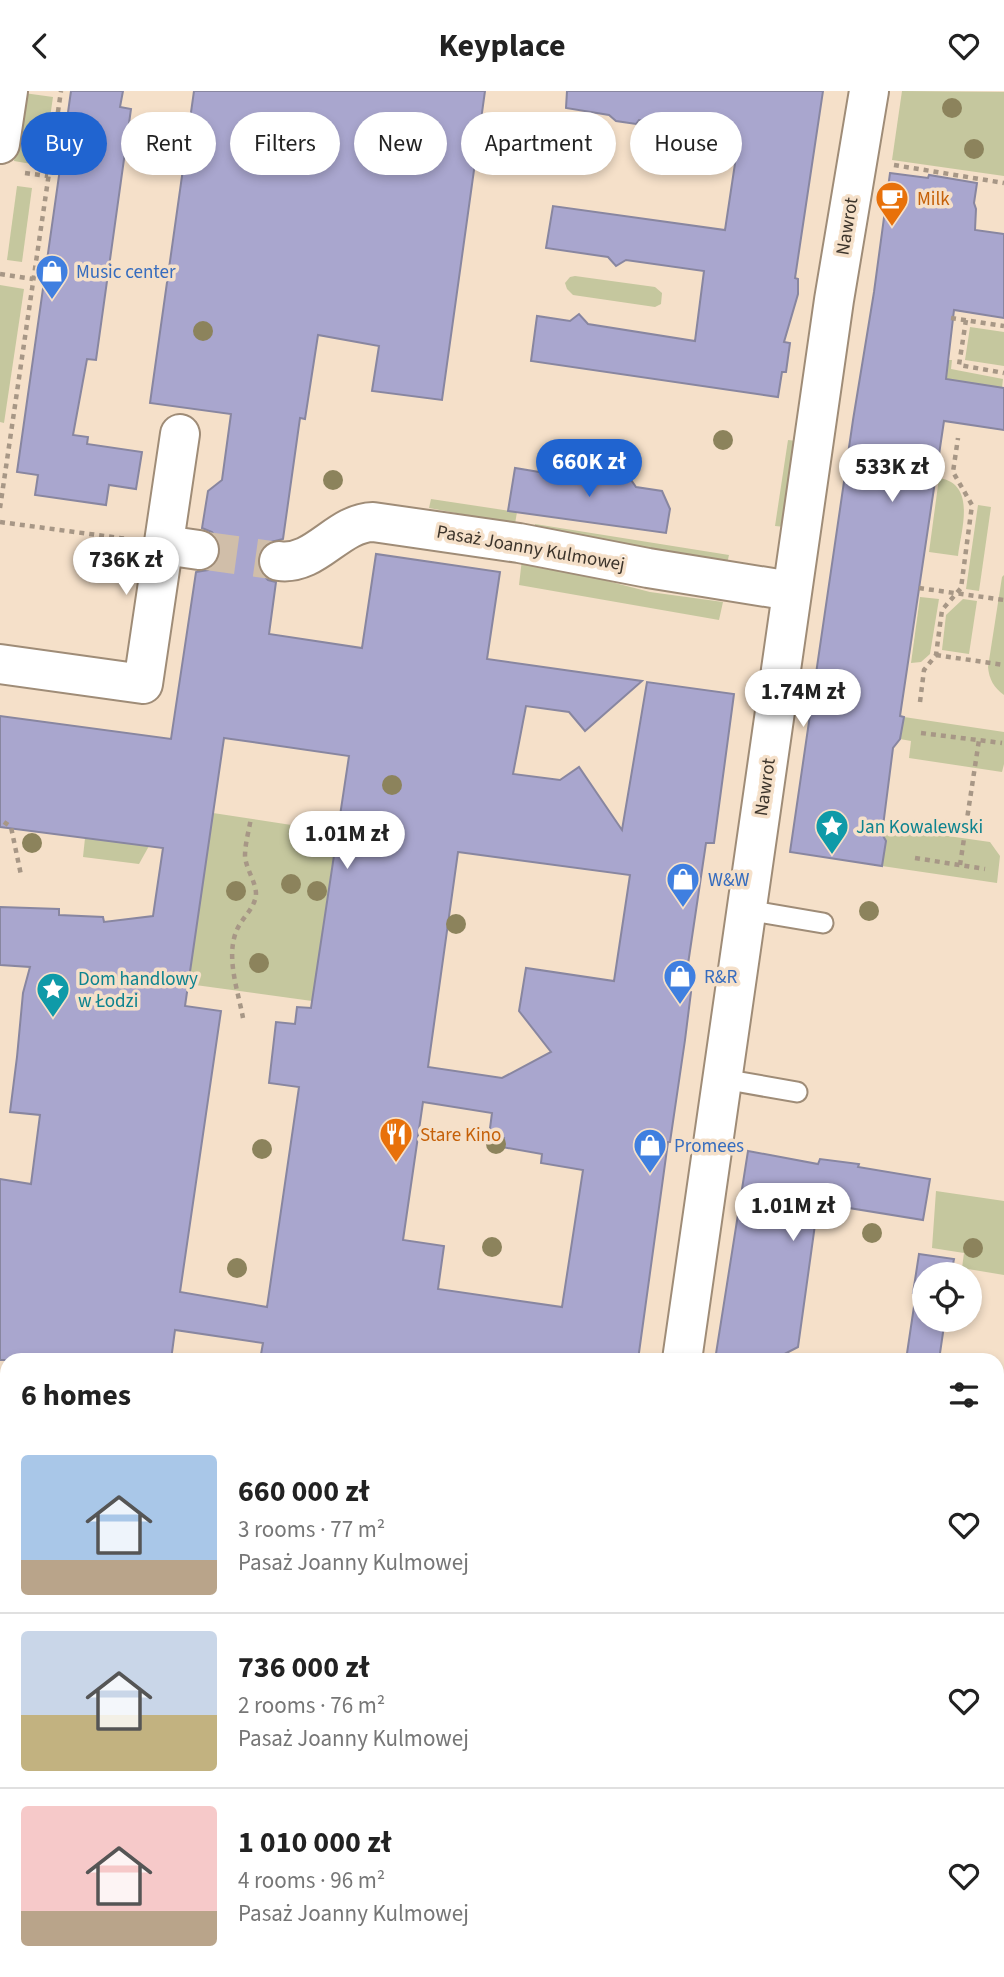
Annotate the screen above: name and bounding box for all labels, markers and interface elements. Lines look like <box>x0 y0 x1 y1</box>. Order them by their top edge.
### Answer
text: Keyplace <box>438 23 566 69</box>
icon: back <box>21 27 59 65</box>
icon: heart <box>945 27 983 65</box>
chip: Buy <box>21 112 107 175</box>
chip: Rent <box>121 112 216 175</box>
chip: Filters <box>230 112 340 175</box>
chip: New <box>354 112 447 175</box>
chip: Apartment <box>461 112 616 175</box>
chip: House <box>630 112 742 175</box>
cafe icon: Milk <box>873 179 911 228</box>
place label: Milk <box>917 186 950 213</box>
street label: Nawrot <box>830 195 865 257</box>
shop icon: Music center <box>33 252 71 301</box>
place label: Music center <box>76 259 176 286</box>
pin: 660K zł <box>524 439 654 499</box>
text: 660K zł <box>552 445 626 478</box>
pin: 533K zł <box>827 445 957 504</box>
text: 533K zł <box>855 450 929 483</box>
street label: Pasaż Joanny Kulmowej <box>434 519 627 578</box>
pin: 736K zł <box>61 538 191 597</box>
text: 736K zł <box>89 543 163 576</box>
pin: 1.74M zł <box>731 669 875 729</box>
text: 1.74M zł <box>761 675 845 708</box>
street label: Nawrot <box>748 756 783 818</box>
place icon: Jan Kowalewski <box>813 807 851 856</box>
pin: 1.01M zł <box>275 811 419 871</box>
place label: Jan Kowalewski <box>856 814 983 841</box>
text: 1.01M zł <box>305 817 389 850</box>
shop icon: W&W <box>664 860 702 909</box>
place label: W&W <box>708 867 750 894</box>
shop icon: R&R <box>661 957 699 1006</box>
place label: R&R <box>704 964 737 991</box>
place label: Dom handlowy w Łodzi <box>78 966 198 1015</box>
place icon: Dom handlowy w Łodzi <box>34 970 72 1019</box>
restaurant icon: Stare Kino <box>377 1115 415 1164</box>
place label: Stare Kino <box>420 1122 501 1149</box>
shop icon: Promees <box>631 1126 669 1175</box>
place label: Promees <box>674 1133 744 1160</box>
pin: 1.01M zł <box>721 1183 865 1243</box>
text: 1.01M zł <box>751 1189 835 1222</box>
map controls <box>912 1262 982 1332</box>
button: locate <box>912 1262 982 1332</box>
text: 6 homes <box>21 1374 131 1417</box>
icon: filters <box>945 1376 983 1414</box>
text: 660 000 zł <box>238 1470 370 1513</box>
icon: home <box>77 1483 161 1567</box>
icon: heart <box>945 1506 983 1544</box>
text: 3 rooms · 77 m² <box>238 1513 385 1546</box>
text: Pasaż Joanny Kulmowej <box>238 1546 469 1579</box>
text: 736 000 zł <box>238 1646 370 1689</box>
icon: home <box>77 1659 161 1743</box>
icon: heart <box>945 1682 983 1720</box>
text: 2 rooms · 76 m² <box>238 1689 385 1722</box>
text: Pasaż Joanny Kulmowej <box>238 1722 469 1755</box>
text: 1 010 000 zł <box>238 1821 391 1864</box>
icon: home <box>77 1834 161 1918</box>
icon: heart <box>945 1857 983 1895</box>
text: 4 rooms · 96 m² <box>238 1864 385 1897</box>
text: Pasaż Joanny Kulmowej <box>238 1897 469 1930</box>

